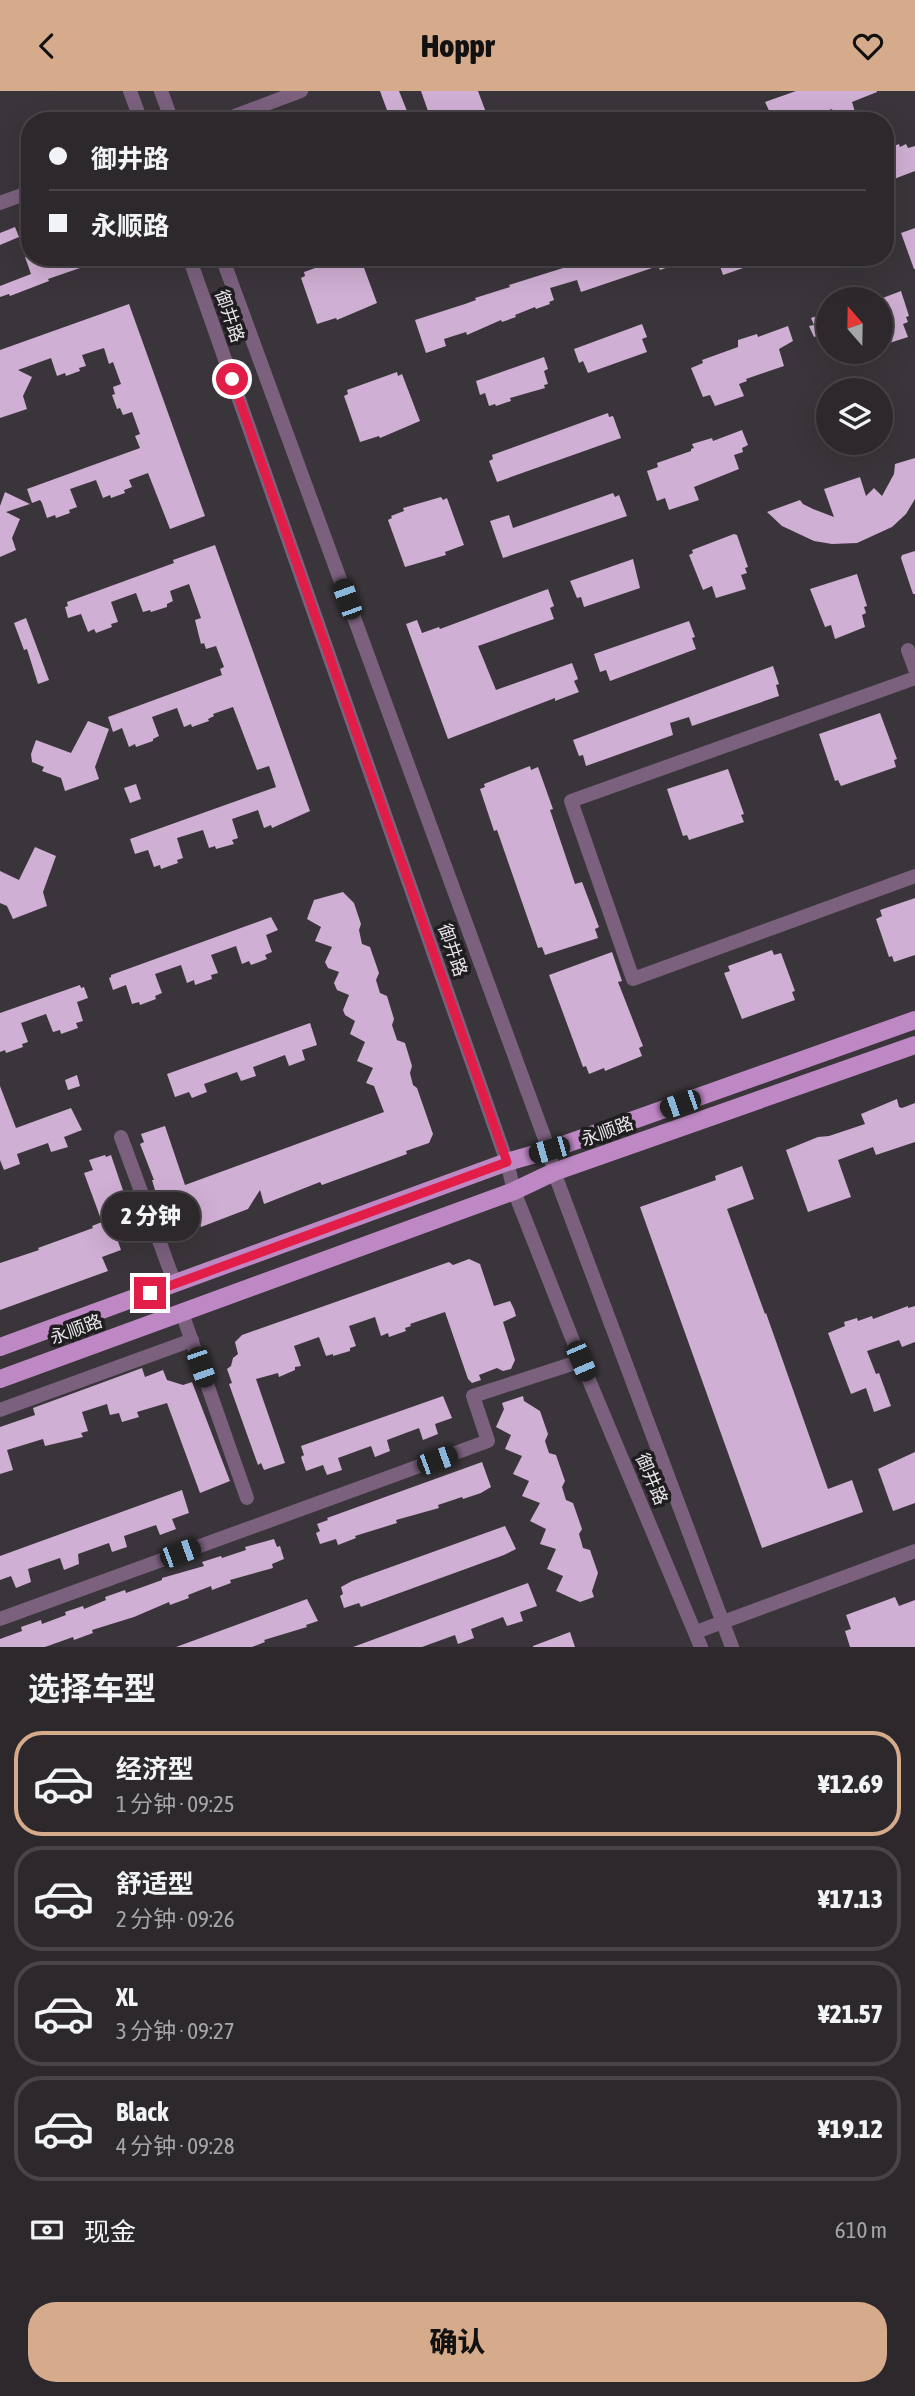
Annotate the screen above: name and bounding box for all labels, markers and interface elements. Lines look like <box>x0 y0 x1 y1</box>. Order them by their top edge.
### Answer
icon: back <box>28 27 66 65</box>
text: Hoppr <box>421 27 494 64</box>
icon: heart <box>849 27 887 65</box>
text: 御井路 <box>91 144 169 174</box>
text: 永顺路 <box>91 211 169 241</box>
street label: 御井路 <box>211 287 249 345</box>
north arrow <box>816 287 892 364</box>
map controls <box>816 287 893 455</box>
route start <box>216 363 248 395</box>
button: layers <box>816 378 893 455</box>
car <box>330 576 365 622</box>
street label: 御井路 <box>434 921 472 979</box>
car <box>657 1087 704 1121</box>
street label: 永顺路 <box>578 1112 636 1150</box>
car <box>526 1134 573 1166</box>
callout: 2 分钟 <box>101 1191 199 1241</box>
text: 2 分钟 <box>121 1203 181 1229</box>
route end <box>134 1277 166 1309</box>
street label: 永顺路 <box>47 1310 105 1348</box>
car <box>564 1338 599 1384</box>
car <box>185 1344 218 1390</box>
car <box>414 1443 461 1477</box>
street label: 御井路 <box>632 1450 672 1508</box>
car <box>157 1536 204 1570</box>
text: 选择车型 <box>28 1670 156 1707</box>
icon: car <box>32 1752 95 1815</box>
text: 经济型 <box>116 1754 194 1784</box>
text: ¥12.69 <box>818 1769 883 1799</box>
text: 1 分钟 · 09:25 <box>116 1791 235 1817</box>
icon: car <box>32 1867 95 1930</box>
text: 舒适型 <box>116 1869 194 1899</box>
text: ¥17.13 <box>818 1884 883 1914</box>
text: 2 分钟 · 09:26 <box>116 1906 235 1932</box>
icon: car <box>32 1982 95 2045</box>
text: XL <box>116 1982 138 2012</box>
text: ¥21.57 <box>818 1999 883 2029</box>
text: 3 分钟 · 09:27 <box>116 2018 235 2044</box>
icon: car <box>32 2097 95 2160</box>
text: Black <box>116 2097 168 2127</box>
text: ¥19.12 <box>818 2114 883 2144</box>
text: 4 分钟 · 09:28 <box>116 2133 235 2159</box>
icon: cash <box>28 2211 66 2249</box>
text: 现金 <box>84 2217 136 2247</box>
text: 610 m <box>835 2217 887 2243</box>
button: 确认 <box>28 2302 887 2382</box>

